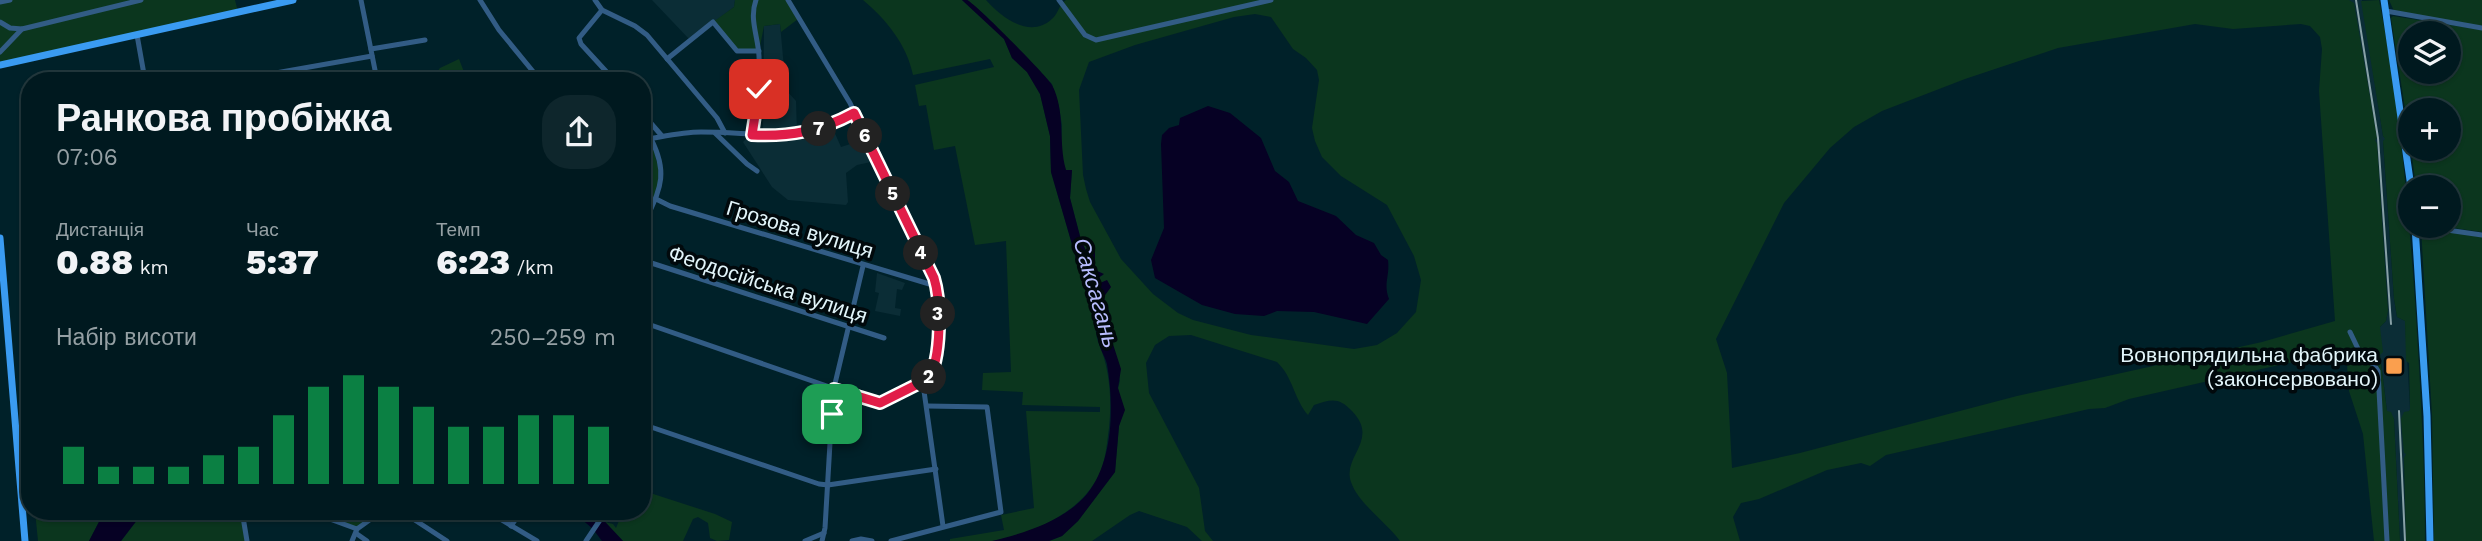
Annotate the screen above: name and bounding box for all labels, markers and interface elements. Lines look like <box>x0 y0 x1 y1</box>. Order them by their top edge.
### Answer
map controls <box>2398 21 2461 238</box>
button: layers <box>2398 21 2461 84</box>
pin <box>729 59 789 119</box>
icon: check <box>740 70 778 108</box>
button: share <box>542 95 616 169</box>
text: Ранкова пробіжка <box>56 96 391 140</box>
button: + <box>2398 98 2461 161</box>
pin: 7 <box>802 111 836 146</box>
text: 7 <box>813 117 824 140</box>
pin: 6 <box>848 118 882 154</box>
text: 6 <box>859 124 870 147</box>
text: 07:06 <box>56 144 118 171</box>
button: − <box>2398 175 2461 238</box>
pin: 5 <box>876 176 910 212</box>
text: 5 <box>887 182 898 205</box>
street label: Грозова вулиця <box>724 195 876 263</box>
text: Дистанція <box>56 218 144 241</box>
text: Час <box>246 218 279 241</box>
text: Темп <box>436 218 480 241</box>
water label: Саксагань <box>1067 235 1125 351</box>
pin: 4 <box>904 236 939 270</box>
street label: Феодосійська вулиця <box>665 240 871 328</box>
text: 0.88 <box>56 241 133 283</box>
text: 5:37 <box>246 241 319 283</box>
text: 6:23 <box>436 241 510 283</box>
text: 4 <box>914 241 927 264</box>
text: km <box>133 256 169 279</box>
text: /km <box>510 256 554 279</box>
pin: 3 <box>920 296 956 332</box>
text: 3 <box>932 302 943 325</box>
text: Набір висоти <box>56 324 197 351</box>
text: 250–259 m <box>490 324 616 351</box>
place label: Вовнопрядильна фабрика (законсервовано) <box>2120 342 2378 391</box>
marker: Вовнопрядильна фабрика (законсервовано) <box>2384 356 2404 376</box>
pin: 2 <box>912 360 946 394</box>
text: 2 <box>923 365 934 388</box>
pin <box>802 384 862 444</box>
icon: arrive <box>813 395 851 433</box>

